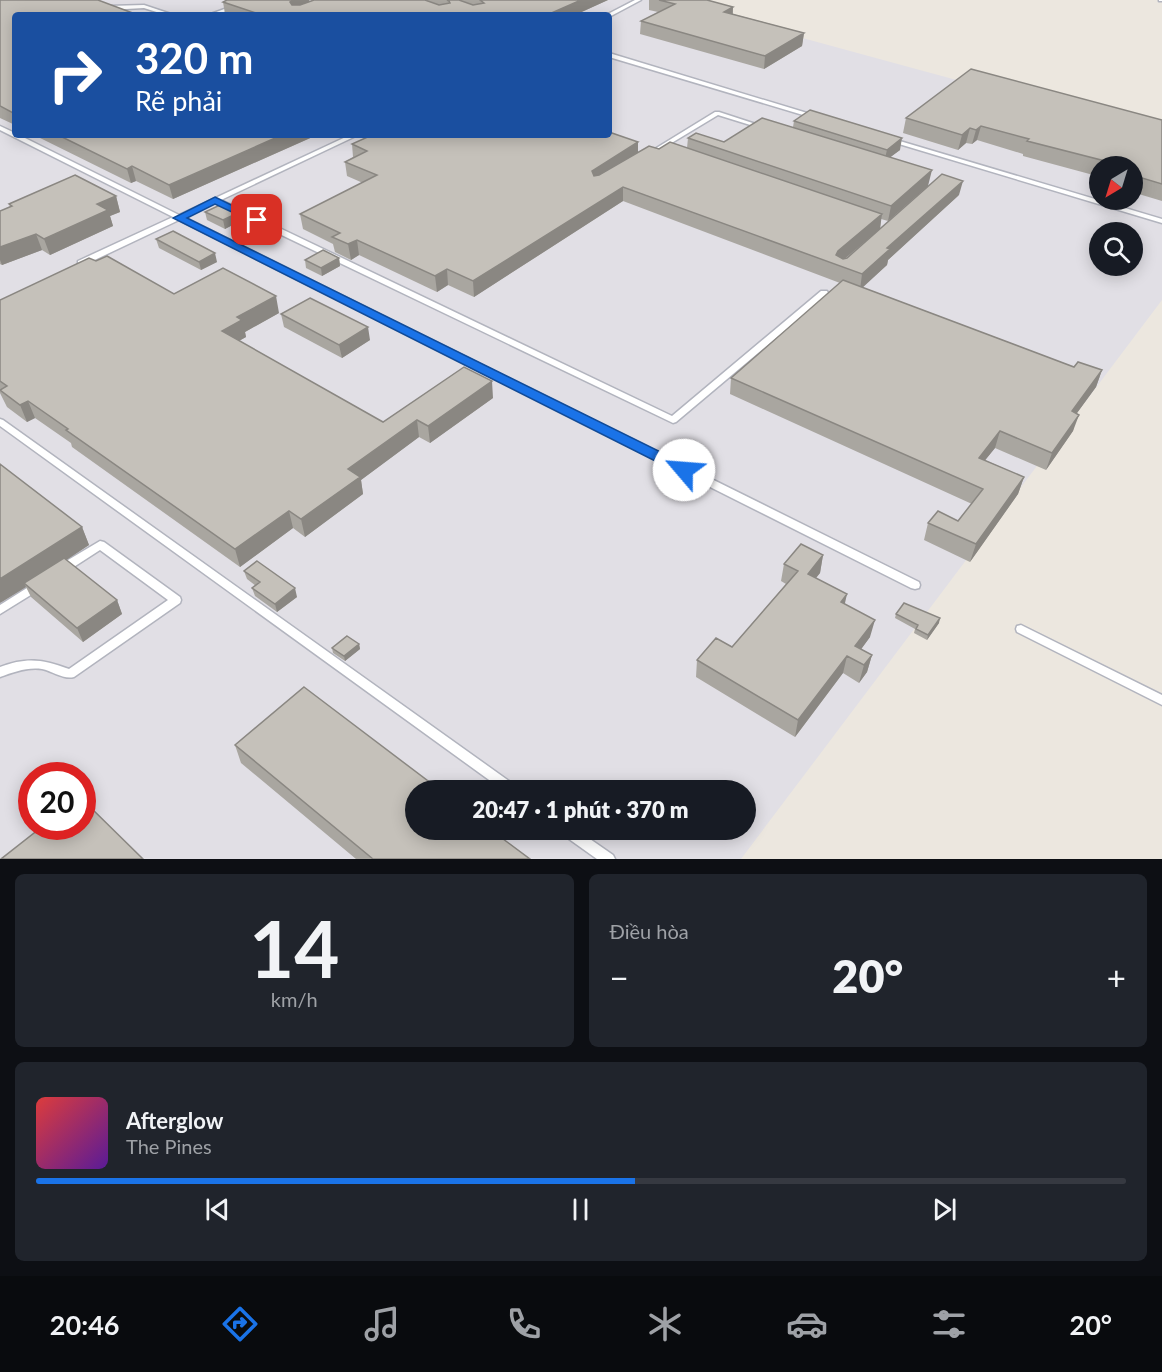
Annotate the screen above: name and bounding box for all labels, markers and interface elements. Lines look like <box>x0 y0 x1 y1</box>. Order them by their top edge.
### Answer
text: 320 m <box>135 33 253 83</box>
icon: right <box>36 36 114 114</box>
text: Rẽ phải <box>135 84 222 117</box>
north arrow <box>1089 156 1143 210</box>
map controls <box>1089 156 1143 276</box>
pin <box>231 194 282 245</box>
icon: arrive <box>240 203 273 236</box>
button: search <box>1089 222 1143 276</box>
position arrow <box>652 438 716 502</box>
speed limit sign: 20 <box>18 762 96 840</box>
text: 20:47 · 1 phút · 370 m <box>473 796 688 823</box>
text: 14 <box>249 901 339 995</box>
text: Điều hòa <box>610 919 689 943</box>
text: 20° <box>832 949 903 1003</box>
text: − <box>610 957 629 997</box>
text: + <box>1107 957 1126 997</box>
text: km/h <box>271 987 318 1011</box>
text: Afterglow <box>126 1107 223 1134</box>
text: The Pines <box>126 1134 212 1158</box>
icon: previous <box>201 1193 234 1226</box>
icon: pause <box>564 1193 597 1226</box>
icon: next <box>928 1193 961 1226</box>
icon: directions <box>219 1303 261 1345</box>
icon: music <box>361 1303 403 1345</box>
icon: phone <box>503 1303 545 1345</box>
icon: climate <box>644 1303 686 1345</box>
icon: car <box>786 1303 828 1345</box>
icon: filters <box>928 1303 970 1345</box>
text: 20:46 <box>50 1308 119 1341</box>
text: 20° <box>1069 1308 1112 1341</box>

